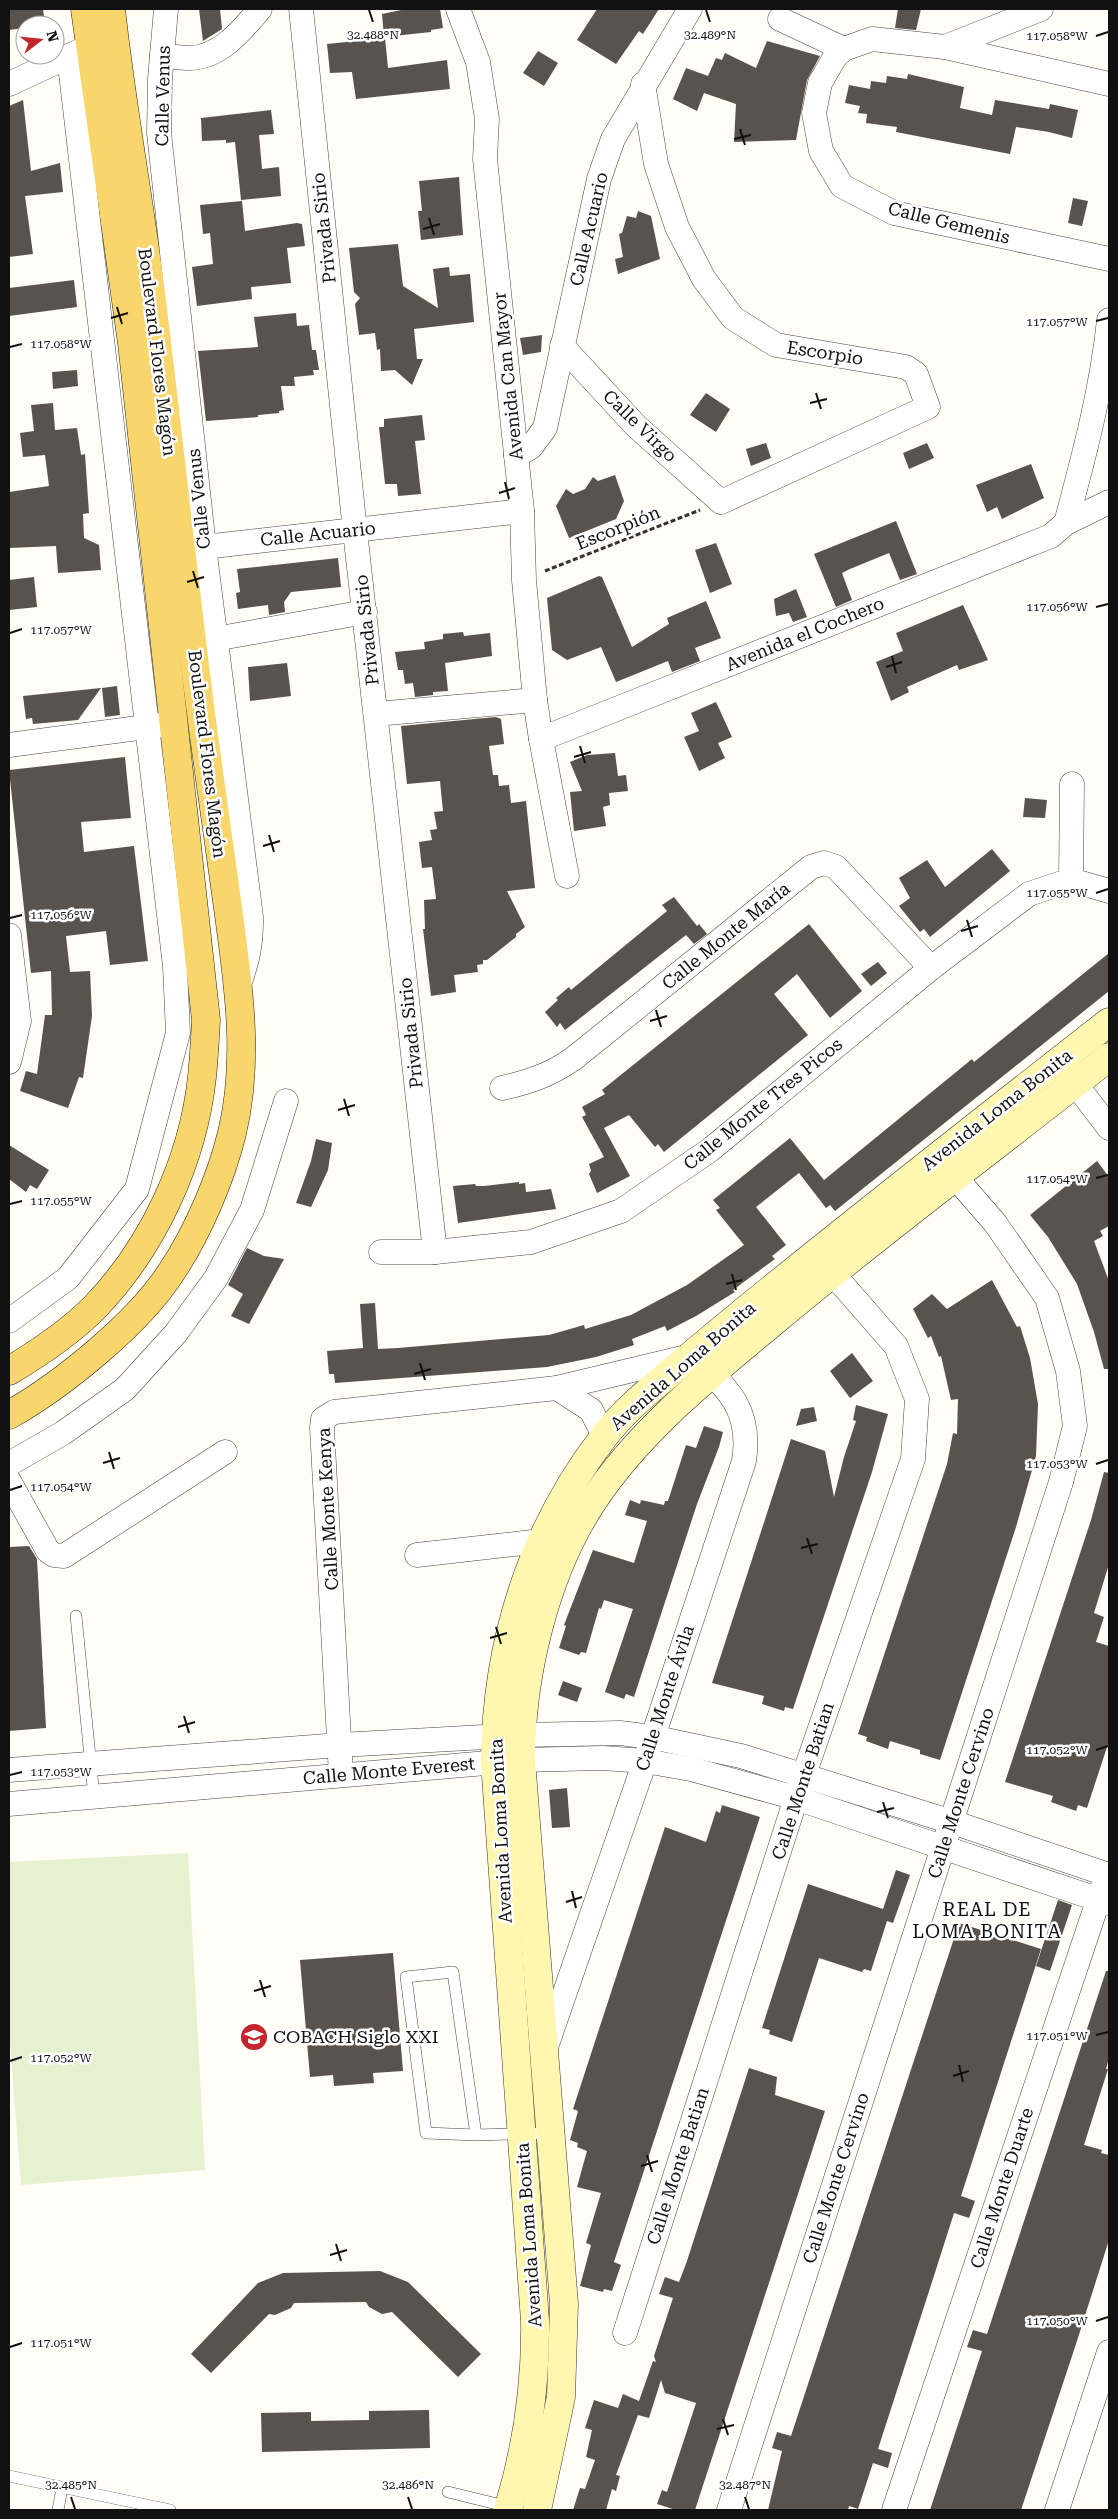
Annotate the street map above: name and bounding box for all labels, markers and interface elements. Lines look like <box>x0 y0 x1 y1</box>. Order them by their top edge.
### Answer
north arrow <box>15 15 65 65</box>
text: 32.488°N <box>347 28 399 42</box>
text: 32.489°N <box>684 28 736 42</box>
text: N <box>43 29 62 44</box>
text: 117.058°W <box>1026 29 1089 43</box>
street label: Calle Venus <box>151 45 174 147</box>
street label: Calle Acuario <box>565 170 612 288</box>
street label: Privada Sirio <box>307 172 340 285</box>
street label: Calle Gemenis <box>886 197 1012 248</box>
street label: Boulevard Flores Magón <box>134 247 181 458</box>
street label: Avenida Can Mayor <box>488 291 527 461</box>
text: 117.057°W <box>1026 315 1089 329</box>
street label: Escorpio <box>785 336 865 369</box>
text: 117.058°W <box>30 337 93 351</box>
street label: Calle Virgo <box>599 385 682 466</box>
street label: Calle Venus <box>183 448 214 550</box>
street label: Escorpión <box>573 501 663 554</box>
street label: Calle Acuario <box>259 517 377 550</box>
street label: Privada Sirio <box>350 574 383 687</box>
street label: Avenida el Cochero <box>723 592 887 675</box>
text: 117.056°W <box>1026 600 1089 614</box>
text: 117.057°W <box>30 623 93 637</box>
street label: Boulevard Flores Magón <box>184 649 231 860</box>
street label: Calle Monte María <box>658 877 794 994</box>
text: 117.055°W <box>1026 886 1089 900</box>
text: 117.056°W <box>30 908 93 922</box>
street label: Privada Sirio <box>394 977 427 1090</box>
street label: Calle Monte Tres Picos <box>679 1033 846 1174</box>
street label: Avenida Loma Bonita <box>917 1044 1076 1175</box>
text: 117.054°W <box>1026 1172 1089 1186</box>
text: 117.055°W <box>30 1194 93 1208</box>
street label: Avenida Loma Bonita <box>606 1297 760 1434</box>
street label: Calle Monte Kenya <box>313 1427 342 1591</box>
text: 117.053°W <box>1026 1457 1089 1471</box>
text: 117.054°W <box>30 1480 93 1494</box>
street label: Calle Monte Ávila <box>631 1622 698 1774</box>
street label: Calle Monte Batian <box>767 1699 838 1862</box>
street label: Calle Monte Cervino <box>923 1705 998 1881</box>
street label: Avenida Loma Bonita <box>485 1738 516 1924</box>
text: 117.052°W <box>1026 1743 1089 1757</box>
street label: Calle Monte Everest <box>302 1753 476 1788</box>
text: 117.053°W <box>30 1765 93 1779</box>
district label: REAL DE LOMA BONITA <box>912 1898 1062 1943</box>
school or university icon: COBACH Siglo XXI <box>239 2022 269 2052</box>
place label: COBACH Siglo XXI <box>273 2026 439 2047</box>
text: 117.051°W <box>1026 2029 1089 2043</box>
text: 117.052°W <box>30 2051 93 2065</box>
street label: Calle Monte Batian <box>642 2084 713 2247</box>
street label: Calle Monte Cervino <box>798 2090 873 2266</box>
street label: Calle Monte Duarte <box>966 2105 1037 2271</box>
street label: Avenida Loma Bonita <box>512 2142 545 2328</box>
text: 117.050°W <box>1026 2314 1089 2328</box>
text: 117.051°W <box>30 2336 93 2350</box>
text: 32.485°N <box>45 2478 97 2492</box>
text: 32.486°N <box>382 2478 434 2492</box>
text: 32.487°N <box>719 2478 771 2492</box>

